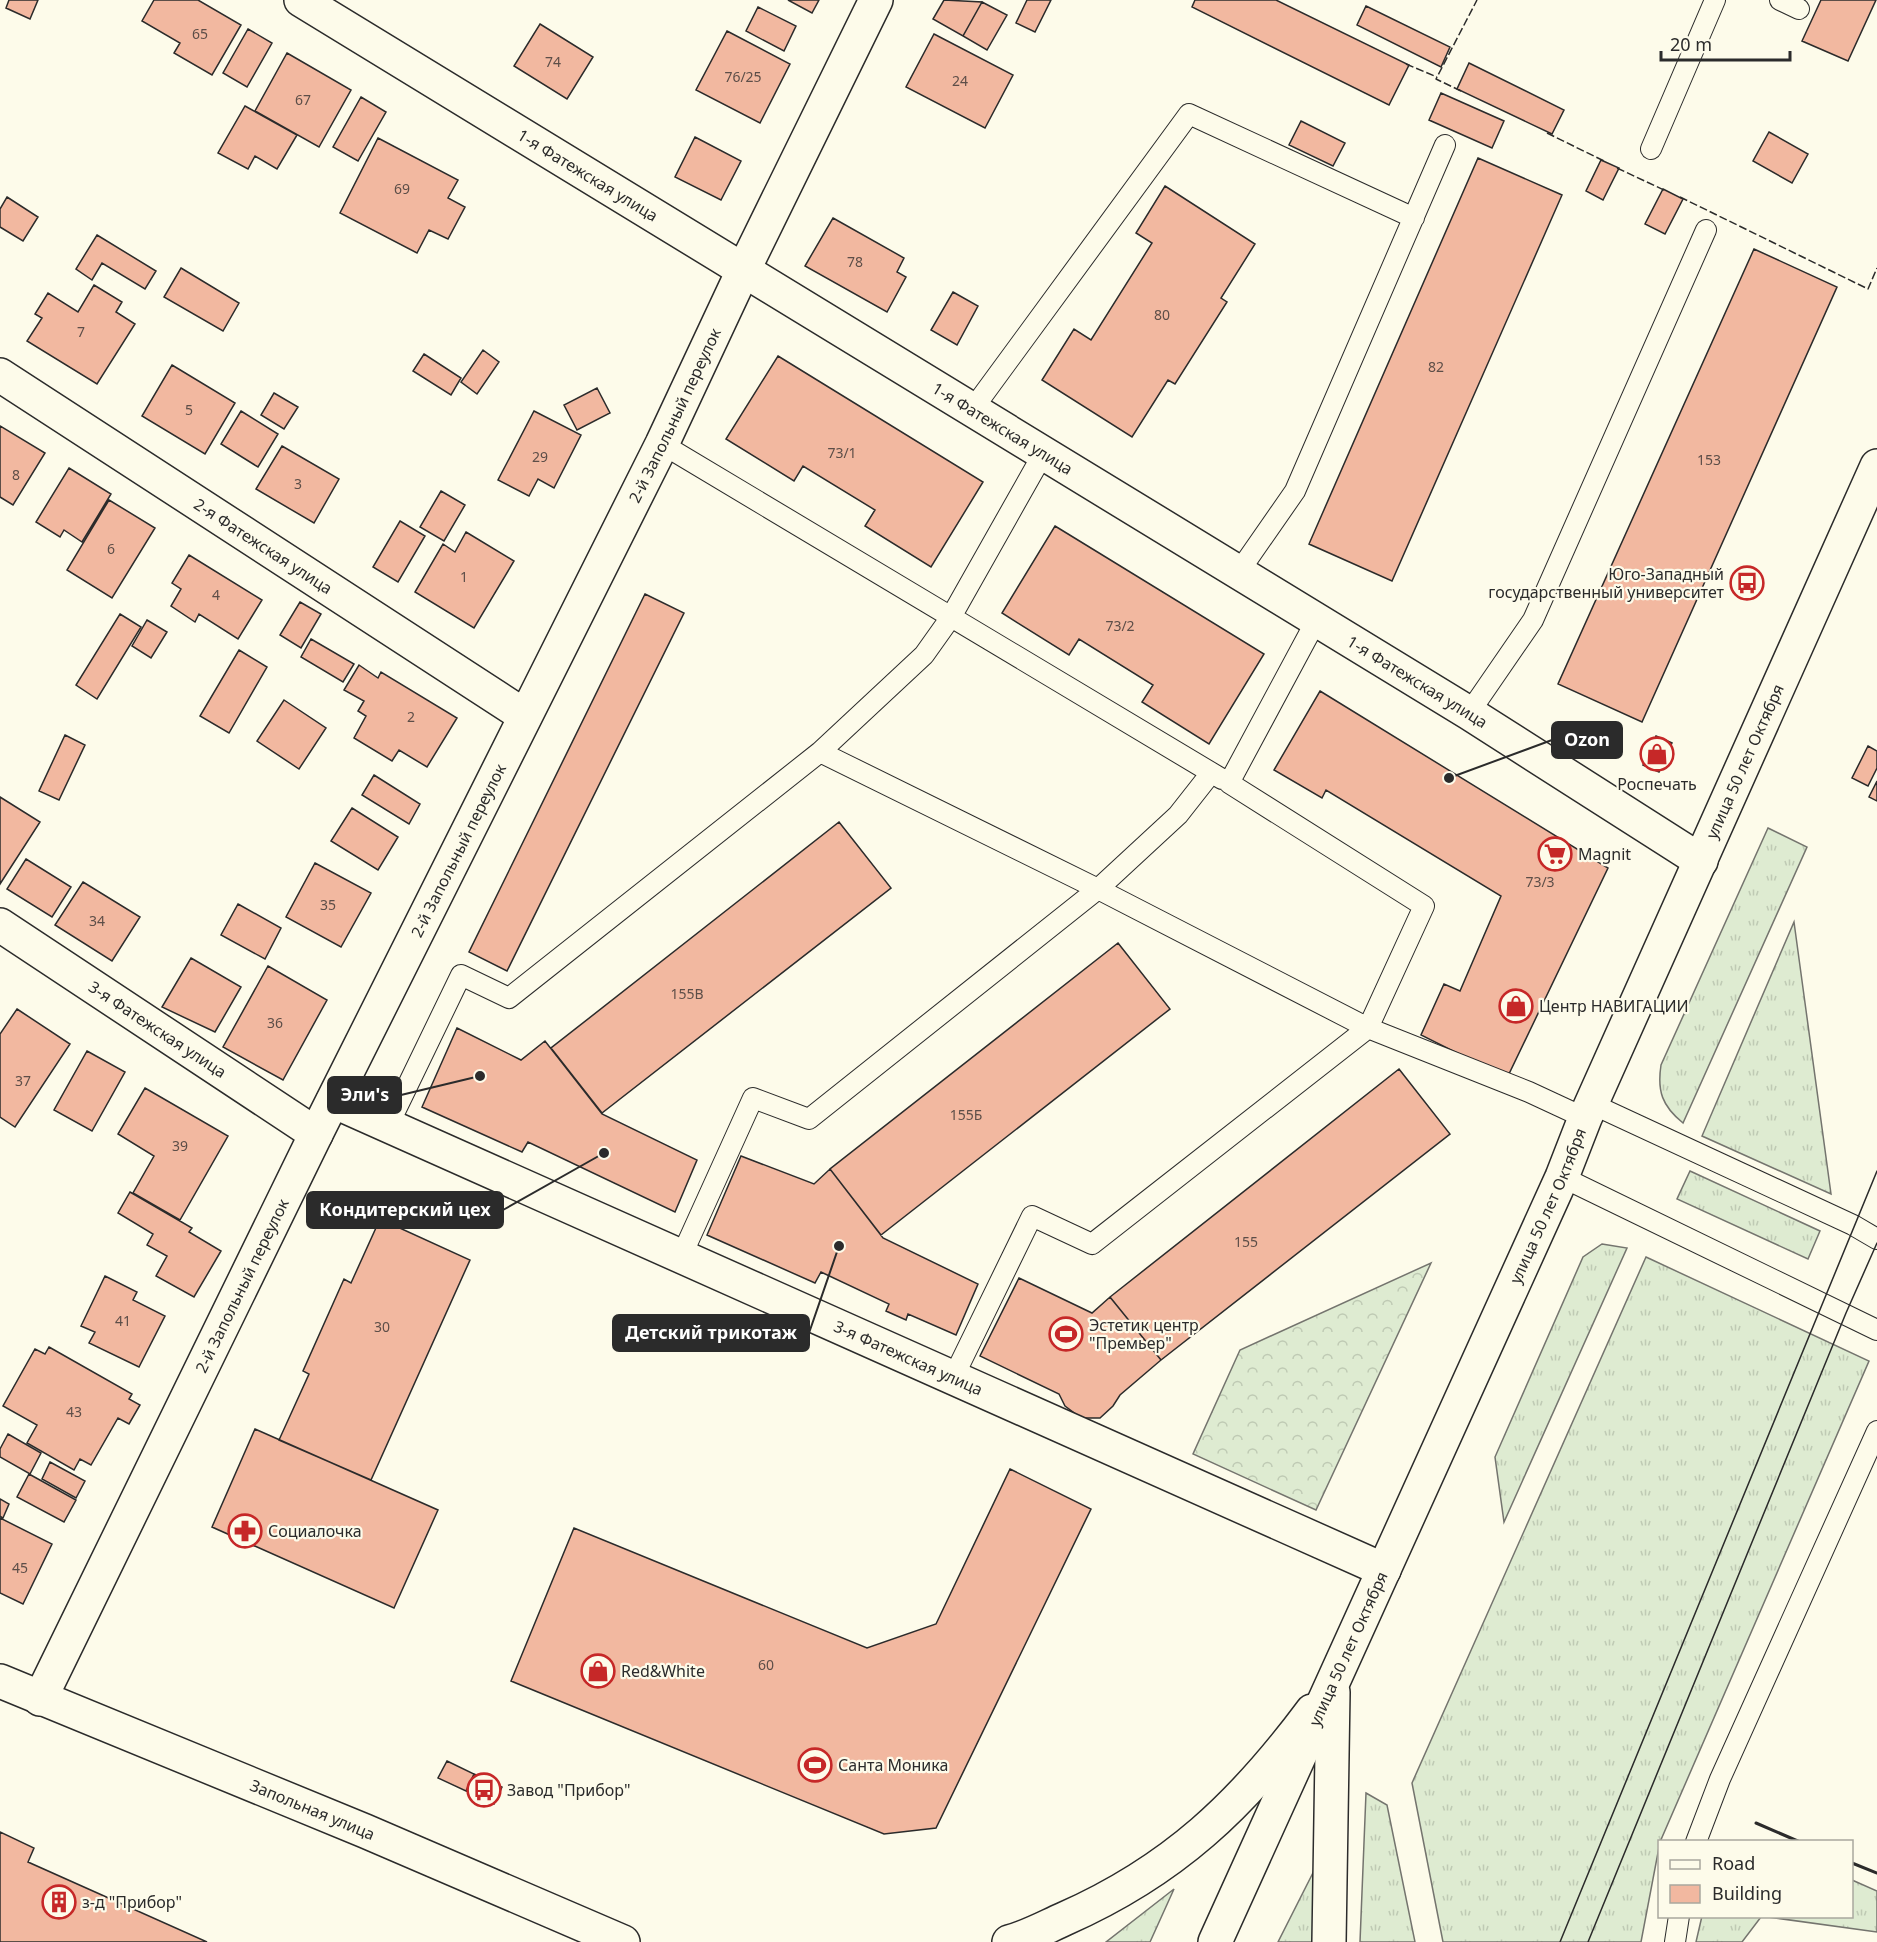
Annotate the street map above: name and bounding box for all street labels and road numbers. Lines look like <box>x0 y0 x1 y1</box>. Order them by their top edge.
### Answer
street label: 1-я Фатежская улица <box>513 124 662 226</box>
street label: 2-й Запольный переулок <box>623 324 726 507</box>
street label: 1-я Фатежская улица <box>928 377 1077 480</box>
street label: 2-я Фатежская улица <box>190 493 337 599</box>
street label: 1-я Фатежская улица <box>1343 630 1492 733</box>
street label: улица 50 лет Октября <box>1700 681 1789 842</box>
street label: 2-й Запольный переулок <box>405 760 511 941</box>
street label: 3-я Фатежская улица <box>84 976 231 1083</box>
street label: улица 50 лет Октября <box>1504 1125 1591 1287</box>
street label: 2-й Запольный переулок <box>190 1194 294 1376</box>
street label: 3-я Фатежская улица <box>830 1315 986 1401</box>
street label: улица 50 лет Октября <box>1303 1568 1393 1730</box>
street label: Запольная улица <box>247 1774 378 1845</box>

